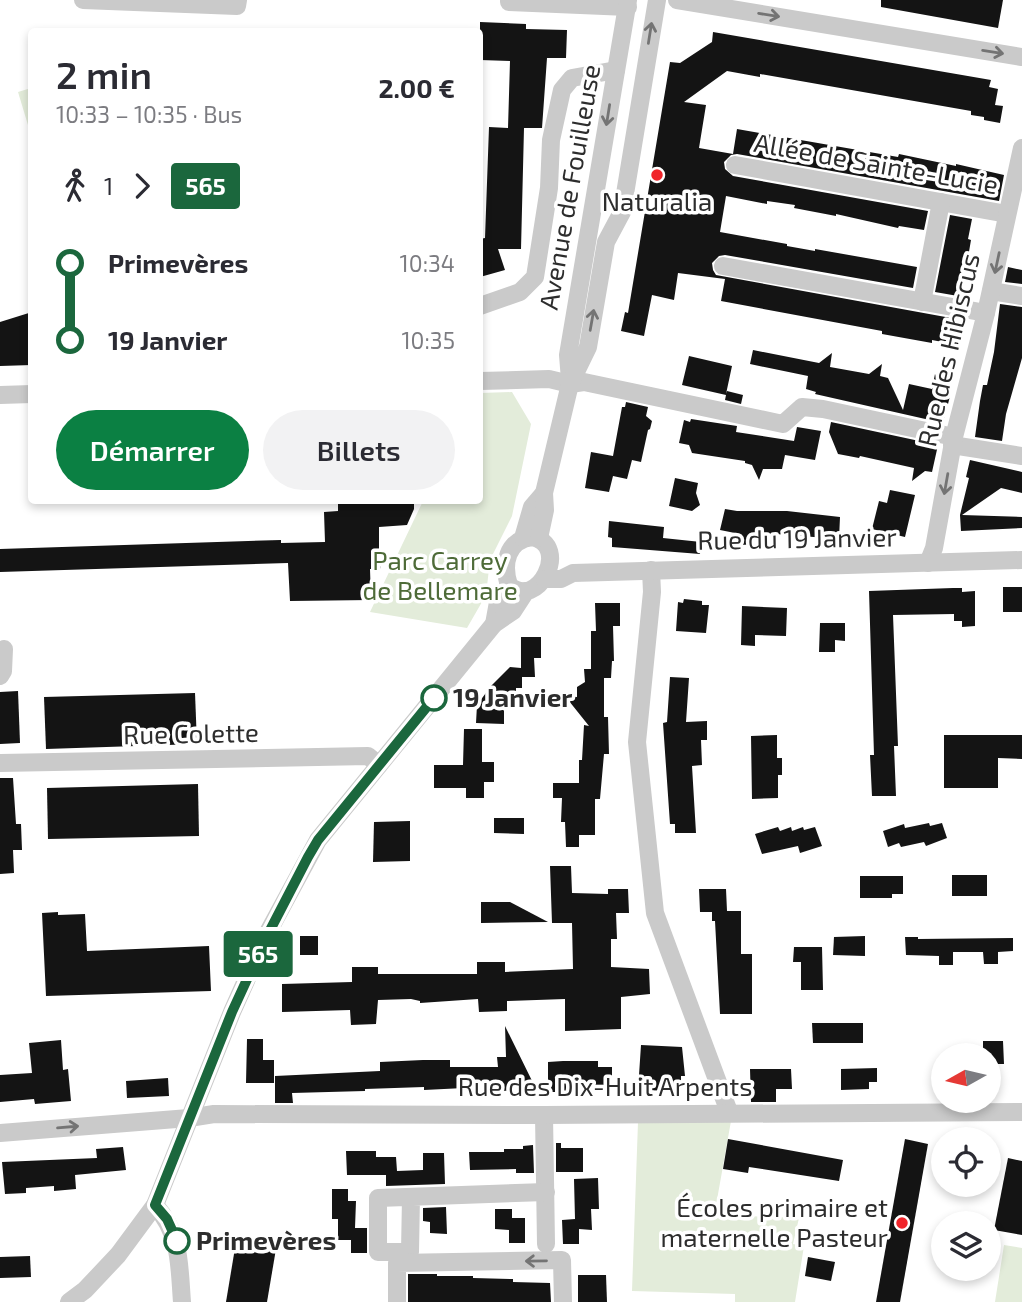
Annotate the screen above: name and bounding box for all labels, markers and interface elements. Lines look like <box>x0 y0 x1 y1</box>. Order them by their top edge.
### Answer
one-way arrow <box>757 9 780 22</box>
one-way arrow <box>644 22 657 45</box>
one-way arrow <box>981 46 1004 59</box>
text: 2 min <box>56 51 152 97</box>
street label: Avenue de Fouilleuse <box>532 62 605 312</box>
text: 2.00 € <box>378 72 455 103</box>
text: 10:33 – 10:35 · Bus <box>56 100 242 128</box>
one-way arrow <box>601 104 614 126</box>
street label: Allée de Sainte-Lucie <box>752 126 1001 199</box>
icon: walk <box>56 167 94 205</box>
icon: forward <box>123 167 161 205</box>
marker: Naturalia <box>649 167 665 183</box>
text: 565 <box>185 171 226 200</box>
text: 1 <box>104 172 113 200</box>
place label: Naturalia <box>602 185 712 216</box>
text: Primevères <box>108 247 248 278</box>
text: 10:34 <box>400 249 455 277</box>
street label: Rue des Hibiscus <box>910 250 985 449</box>
one-way arrow <box>990 251 1003 274</box>
one-way arrow <box>586 309 599 332</box>
text: 19 Janvier <box>108 324 227 355</box>
text: 10:35 <box>401 326 455 354</box>
button: Démarrer <box>56 410 249 490</box>
button: Billets <box>263 410 455 490</box>
one-way arrow <box>938 472 952 495</box>
street label: Rue du 19 Janvier <box>697 520 897 555</box>
park label: Parc Carrey de Bellemare <box>362 544 518 605</box>
place label: 19 Janvier <box>453 681 572 712</box>
marker: 19 Janvier <box>421 685 447 711</box>
street label: Rue Colette <box>123 716 259 749</box>
line badge: 565 <box>218 931 298 977</box>
text: 565 <box>238 939 278 968</box>
north arrow <box>931 1043 1001 1113</box>
map controls <box>931 1043 1001 1281</box>
street label: Rue des Dix-Huit Arpents <box>458 1070 752 1101</box>
one-way arrow <box>56 1120 79 1133</box>
button: locate <box>931 1127 1001 1197</box>
place label: Écoles primaire et maternelle Pasteur <box>661 1191 888 1252</box>
button: layers <box>931 1211 1001 1281</box>
marker: Écoles primaire et maternelle Pasteur <box>894 1215 910 1231</box>
place label: Primevères <box>196 1224 336 1255</box>
marker: Primevères <box>164 1228 190 1254</box>
one-way arrow <box>525 1254 548 1267</box>

